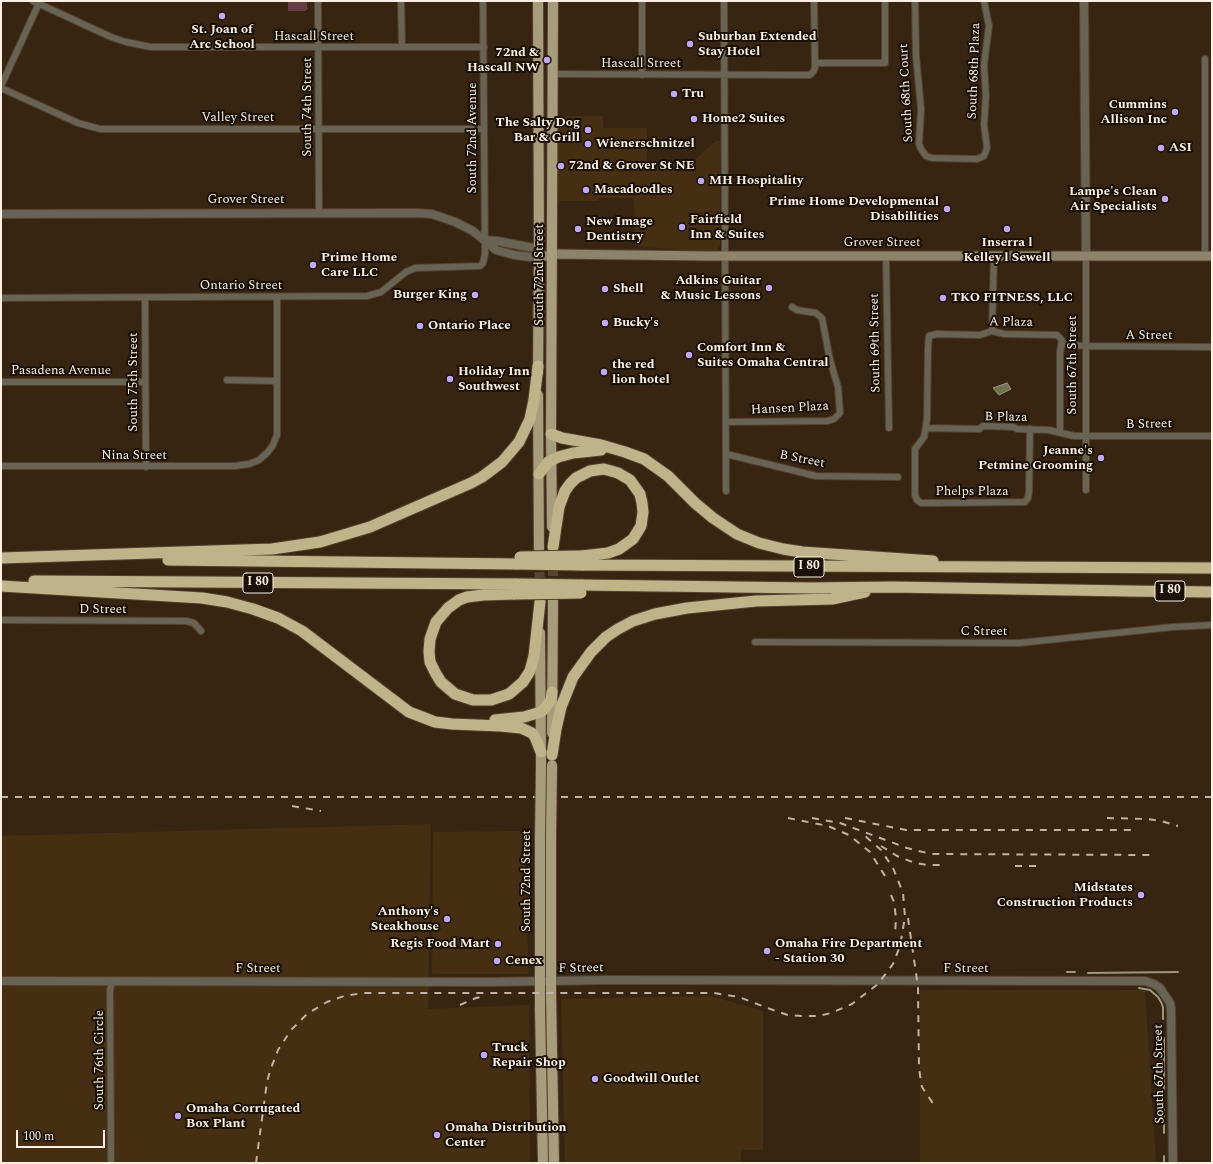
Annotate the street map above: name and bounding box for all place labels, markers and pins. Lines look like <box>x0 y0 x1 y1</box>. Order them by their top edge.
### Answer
marker: St. Joan of Arc School <box>217 11 227 21</box>
place label: St. Joan of Arc School <box>189 22 255 53</box>
place label: Suburban Extended Stay Hotel <box>698 29 816 60</box>
marker: Suburban Extended Stay Hotel <box>685 39 695 49</box>
place label: 72nd & Hascall NW <box>467 45 539 76</box>
marker: 72nd & Hascall NW <box>542 55 552 65</box>
place label: Tru <box>682 86 704 102</box>
marker: Tru <box>669 89 679 99</box>
place label: Cummins Allison Inc <box>1100 97 1167 128</box>
marker: Cummins Allison Inc <box>1170 107 1180 117</box>
place label: Home2 Suites <box>702 111 785 127</box>
marker: Home2 Suites <box>689 114 699 124</box>
place label: The Salty Dog Bar & Grill <box>496 115 580 146</box>
marker: The Salty Dog Bar & Grill <box>583 125 593 135</box>
place label: Wienerschnitzel <box>596 136 695 152</box>
marker: Wienerschnitzel <box>583 139 593 149</box>
place label: ASI <box>1169 140 1192 156</box>
marker: ASI <box>1156 143 1166 153</box>
place label: 72nd & Grover St NE <box>569 158 695 174</box>
marker: 72nd & Grover St NE <box>556 161 566 171</box>
place label: MH Hospitality <box>709 173 803 189</box>
marker: MH Hospitality <box>696 176 706 186</box>
place label: Macadoodles <box>594 182 673 198</box>
place label: Lampe's Clean Air Specialists <box>1069 184 1157 215</box>
marker: Macadoodles <box>581 185 591 195</box>
place label: Prime Home Developmental Disabilities <box>769 194 939 225</box>
marker: Lampe's Clean Air Specialists <box>1160 194 1170 204</box>
marker: Prime Home Developmental Disabilities <box>942 204 952 214</box>
place label: Fairfield Inn & Suites <box>690 212 764 243</box>
place label: New Image Dentistry <box>586 214 653 245</box>
marker: Fairfield Inn & Suites <box>677 222 687 232</box>
marker: New Image Dentistry <box>573 224 583 234</box>
marker: Inserra l Kelley l Sewell <box>1002 224 1012 234</box>
place label: Inserra l Kelley l Sewell <box>964 235 1050 266</box>
place label: Prime Home Care LLC <box>321 250 397 281</box>
marker: Prime Home Care LLC <box>308 260 318 270</box>
place label: Adkins Guitar & Music Lessons <box>661 273 761 304</box>
place label: Shell <box>613 281 643 297</box>
marker: Adkins Guitar & Music Lessons <box>764 283 774 293</box>
marker: Shell <box>600 284 610 294</box>
place label: Burger King <box>393 287 467 303</box>
marker: Burger King <box>470 290 480 300</box>
place label: TKO FITNESS, LLC <box>951 290 1073 306</box>
marker: TKO FITNESS, LLC <box>938 293 948 303</box>
place label: Bucky's <box>613 315 659 331</box>
place label: Ontario Place <box>428 318 511 334</box>
marker: Bucky's <box>600 318 610 328</box>
marker: Ontario Place <box>415 321 425 331</box>
place label: Comfort Inn & Suites Omaha Central <box>697 340 829 371</box>
marker: Comfort Inn & Suites Omaha Central <box>684 350 694 360</box>
place label: the red lion hotel <box>612 357 670 388</box>
place label: Holiday Inn Southwest <box>458 364 530 395</box>
marker: the red lion hotel <box>599 367 609 377</box>
marker: Holiday Inn Southwest <box>445 374 455 384</box>
place label: Jeanne's Petmine Grooming <box>978 443 1093 474</box>
marker: Jeanne's Petmine Grooming <box>1096 453 1106 463</box>
place label: Midstates Construction Products <box>997 880 1133 911</box>
marker: Midstates Construction Products <box>1136 890 1146 900</box>
place label: Anthony's Steakhouse <box>371 904 439 935</box>
marker: Anthony's Steakhouse <box>442 914 452 924</box>
place label: Regis Food Mart <box>390 936 490 952</box>
place label: Omaha Fire Department - Station 30 <box>775 936 922 967</box>
marker: Regis Food Mart <box>493 939 503 949</box>
marker: Omaha Fire Department - Station 30 <box>762 946 772 956</box>
place label: Cenex <box>505 953 542 969</box>
marker: Cenex <box>492 956 502 966</box>
place label: Truck Repair Shop <box>492 1040 566 1071</box>
marker: Truck Repair Shop <box>479 1050 489 1060</box>
place label: Goodwill Outlet <box>603 1071 699 1087</box>
marker: Goodwill Outlet <box>590 1074 600 1084</box>
place label: Omaha Corrugated Box Plant <box>186 1101 300 1132</box>
marker: Omaha Corrugated Box Plant <box>173 1111 183 1121</box>
place label: Omaha Distribution Center <box>445 1120 567 1151</box>
marker: Omaha Distribution Center <box>432 1130 442 1140</box>

